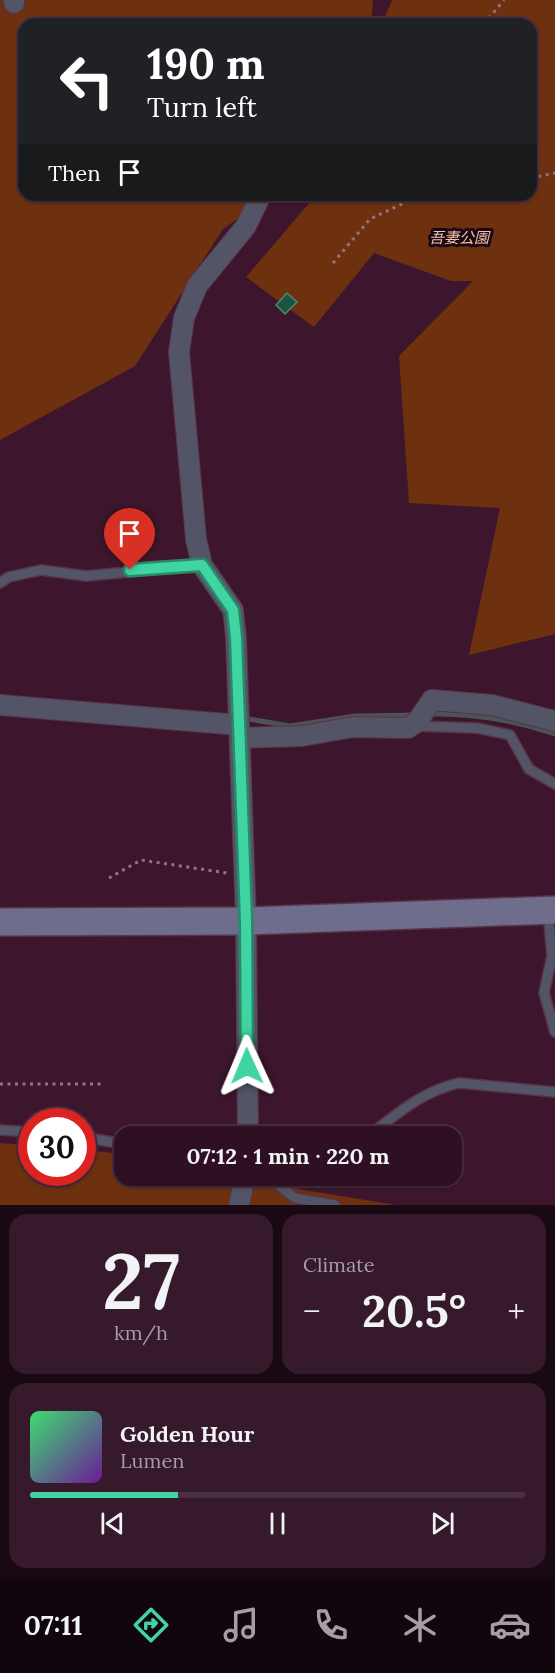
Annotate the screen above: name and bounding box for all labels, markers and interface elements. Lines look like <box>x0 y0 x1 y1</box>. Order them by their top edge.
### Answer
text: 190 m <box>147 37 265 91</box>
icon: left <box>48 42 126 120</box>
text: Turn left <box>147 90 257 124</box>
icon: arrive <box>113 156 146 189</box>
text: Then <box>48 159 101 187</box>
park label: 吾妻公園 <box>429 228 491 247</box>
pin <box>104 508 155 570</box>
icon: arrive <box>113 517 146 550</box>
position arrow <box>215 1034 279 1098</box>
speed limit sign: 30 <box>18 1108 96 1186</box>
text: 07:12 · 1 min · 220 m <box>186 1142 390 1170</box>
text: 27 <box>102 1231 180 1330</box>
text: Climate <box>303 1252 375 1277</box>
text: 20.5° <box>362 1282 466 1339</box>
text: − <box>303 1290 321 1332</box>
text: + <box>507 1290 525 1332</box>
text: km/h <box>114 1320 168 1345</box>
text: Golden Hour <box>120 1420 254 1448</box>
text: Lumen <box>120 1448 184 1473</box>
icon: previous <box>96 1507 129 1540</box>
icon: pause <box>261 1507 294 1540</box>
icon: next <box>426 1507 459 1540</box>
icon: directions <box>130 1604 172 1646</box>
icon: music <box>220 1604 262 1646</box>
icon: phone <box>310 1604 352 1646</box>
icon: climate <box>399 1604 441 1646</box>
icon: car <box>489 1604 531 1646</box>
text: 07:11 <box>24 1608 82 1642</box>

